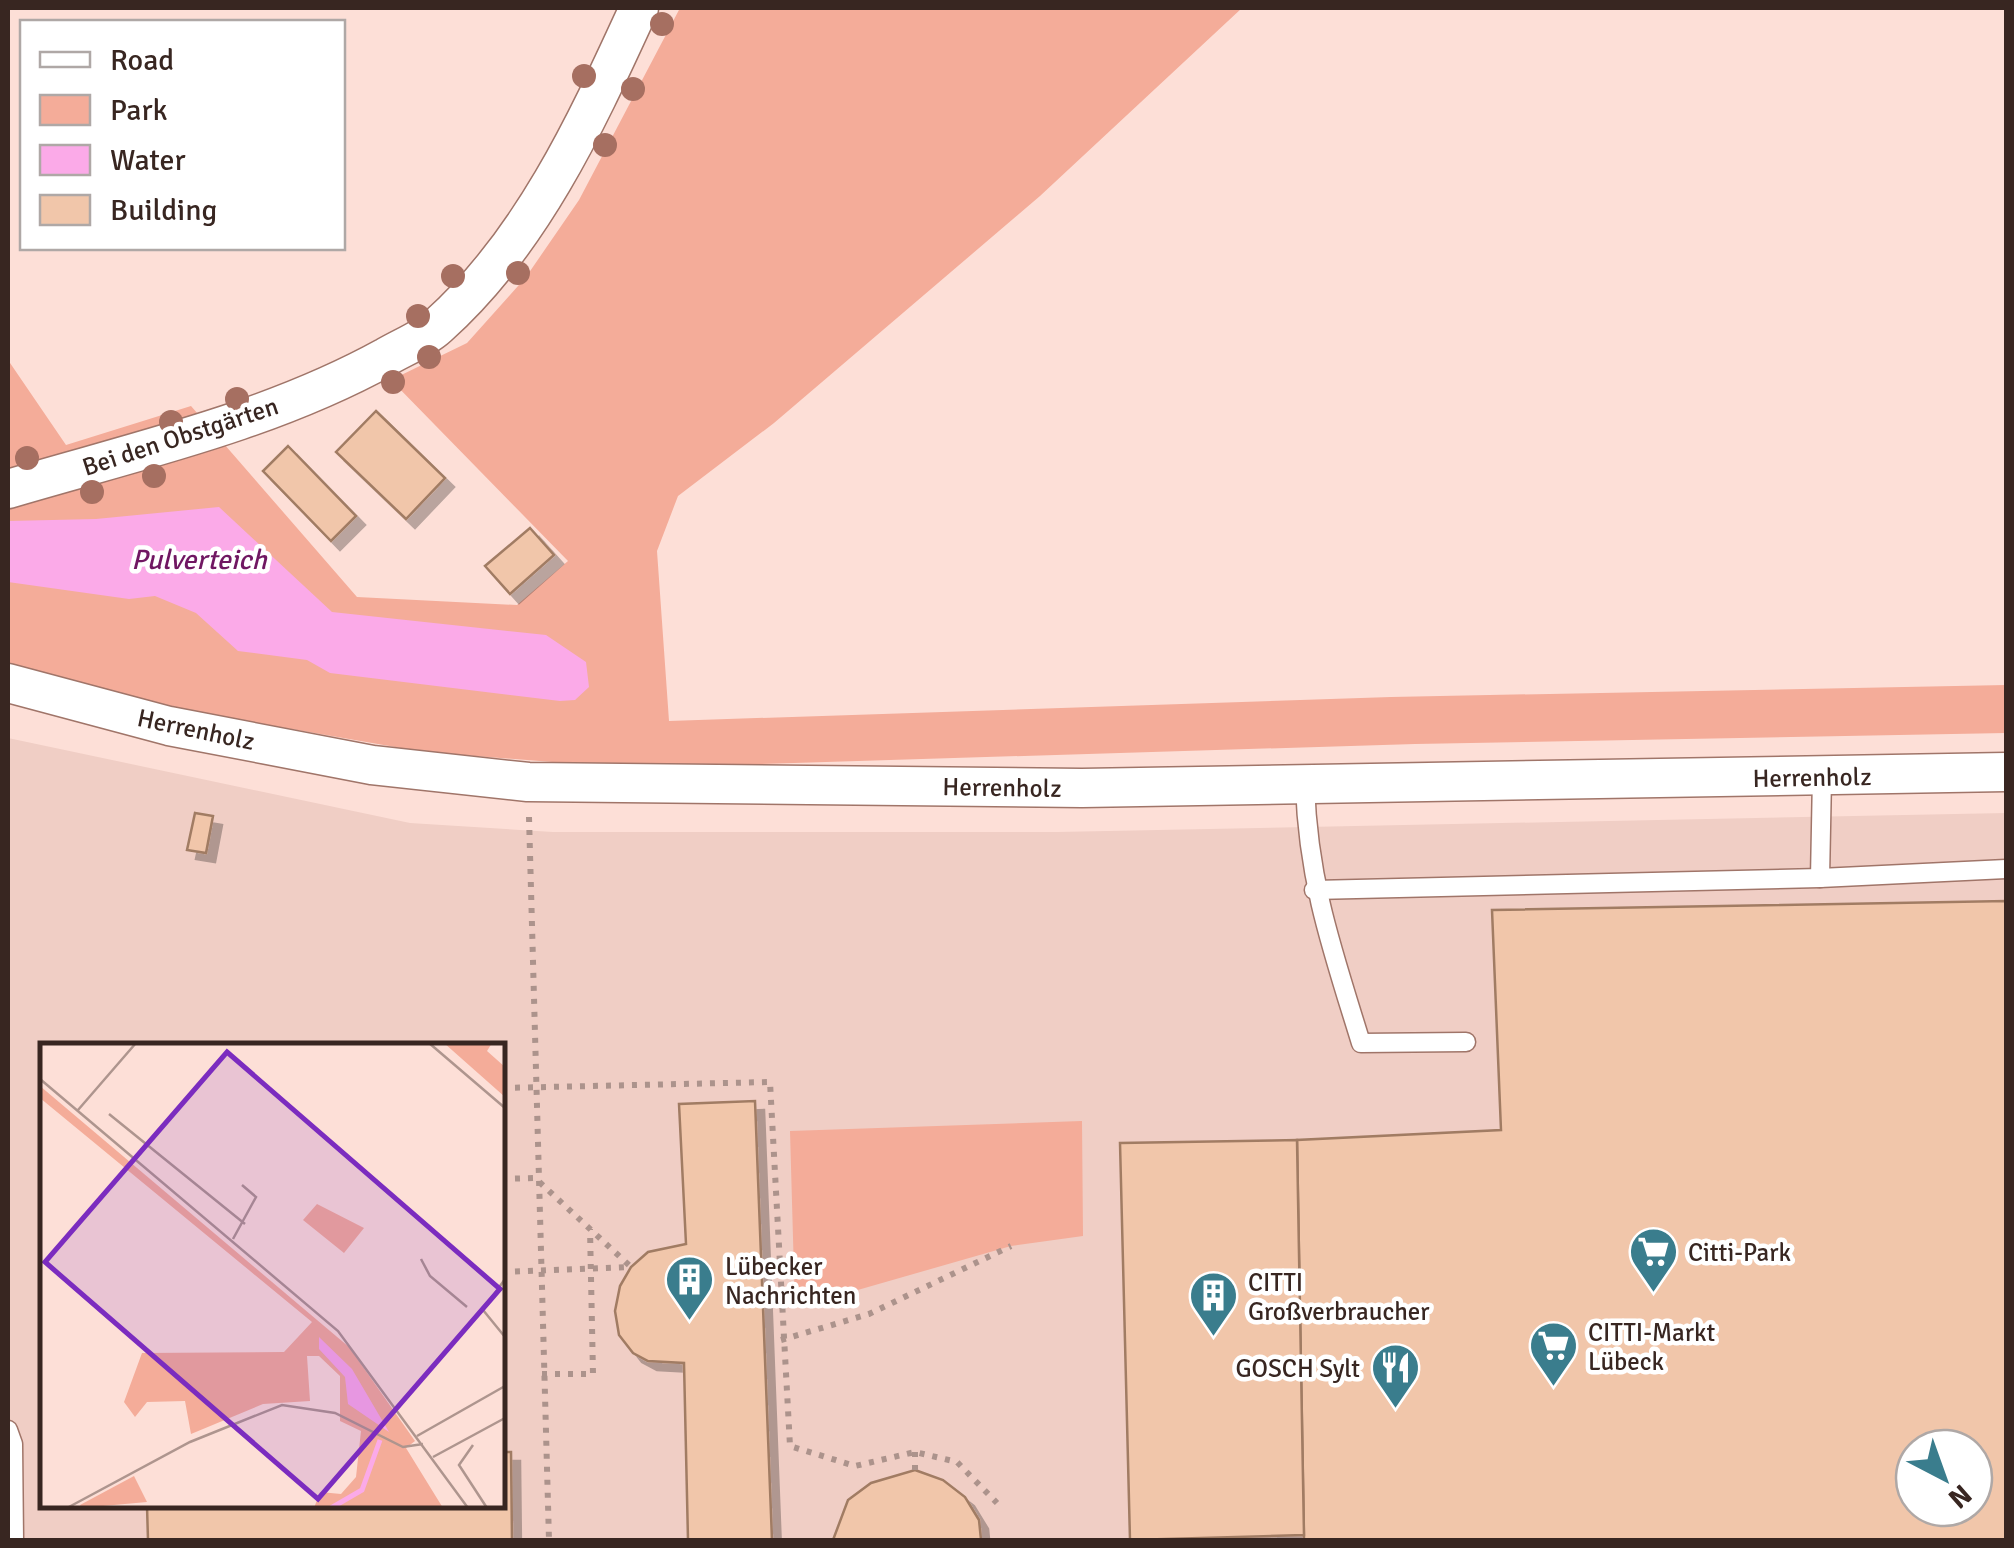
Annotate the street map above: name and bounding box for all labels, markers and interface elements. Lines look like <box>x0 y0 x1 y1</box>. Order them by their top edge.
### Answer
legend <box>20 20 345 250</box>
text: Road <box>110 42 174 79</box>
text: Park <box>110 92 168 129</box>
text: Water <box>110 142 186 179</box>
text: Building <box>110 192 217 229</box>
street label: Bei den Obstgärten <box>78 390 282 483</box>
water label: Pulverteich <box>131 543 268 577</box>
street label: Herrenholz <box>134 702 257 757</box>
street label: Herrenholz <box>1752 761 1872 794</box>
street label: Herrenholz <box>942 771 1062 804</box>
inset map <box>40 1043 505 1508</box>
supermarket icon: Citti-Park <box>1627 1226 1679 1294</box>
place label: Citti-Park <box>1688 1237 1791 1268</box>
place label: Lübecker Nachrichten <box>725 1251 856 1311</box>
building icon: Lübecker Nachrichten <box>664 1254 716 1322</box>
place label: CITTI Großverbraucher <box>1248 1267 1430 1327</box>
building icon: CITTI Großverbraucher <box>1187 1270 1239 1338</box>
place label: CITTI-Markt Lübeck <box>1588 1317 1715 1377</box>
supermarket icon: CITTI-Markt Lübeck <box>1527 1320 1579 1388</box>
restaurant icon: GOSCH Sylt <box>1369 1342 1421 1410</box>
place label: GOSCH Sylt <box>1235 1353 1360 1384</box>
north arrow <box>1894 1428 1994 1528</box>
text: N <box>1941 1477 1978 1515</box>

